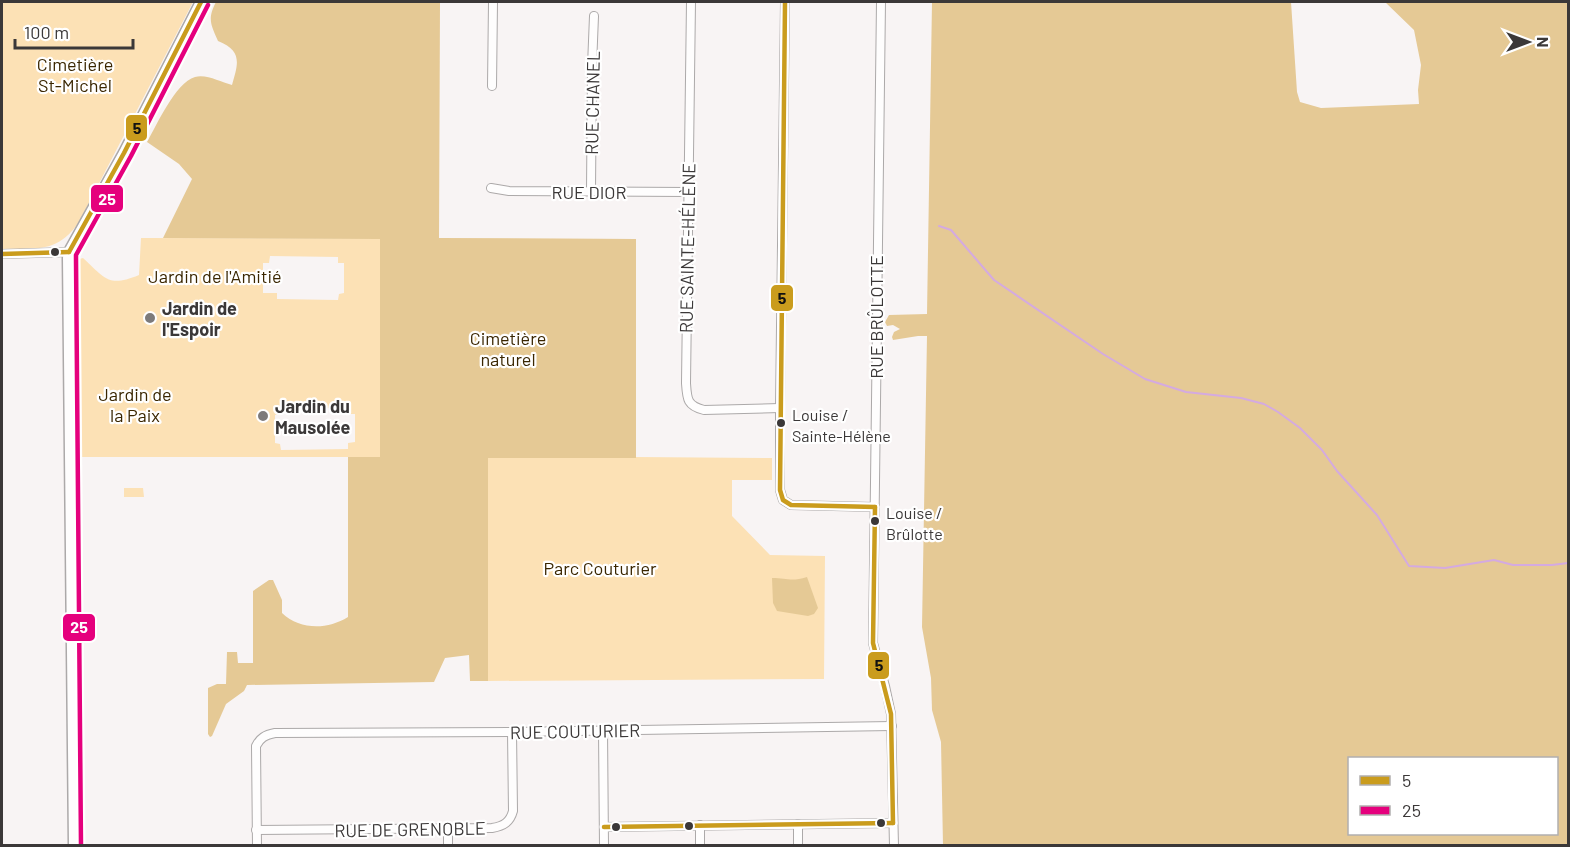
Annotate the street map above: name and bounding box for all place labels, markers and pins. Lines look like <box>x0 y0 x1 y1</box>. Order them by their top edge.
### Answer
unlabelled marker <box>49 246 61 258</box>
place label: Jardin de l'Espoir <box>162 297 237 340</box>
marker: Jardin de l'Espoir <box>143 311 157 325</box>
place label: Jardin du Mausolée <box>275 395 350 438</box>
place label: Louise / Sainte-Hélène <box>792 405 891 445</box>
marker: Jardin du Mausolée <box>256 409 270 423</box>
marker: Louise / Sainte-Hélène <box>775 417 787 429</box>
place label: Louise / Brûlotte <box>886 503 943 543</box>
marker: Louise / Brûlotte <box>869 515 881 527</box>
unlabelled marker <box>875 817 887 829</box>
unlabelled marker <box>683 820 695 832</box>
unlabelled marker <box>610 821 622 833</box>

